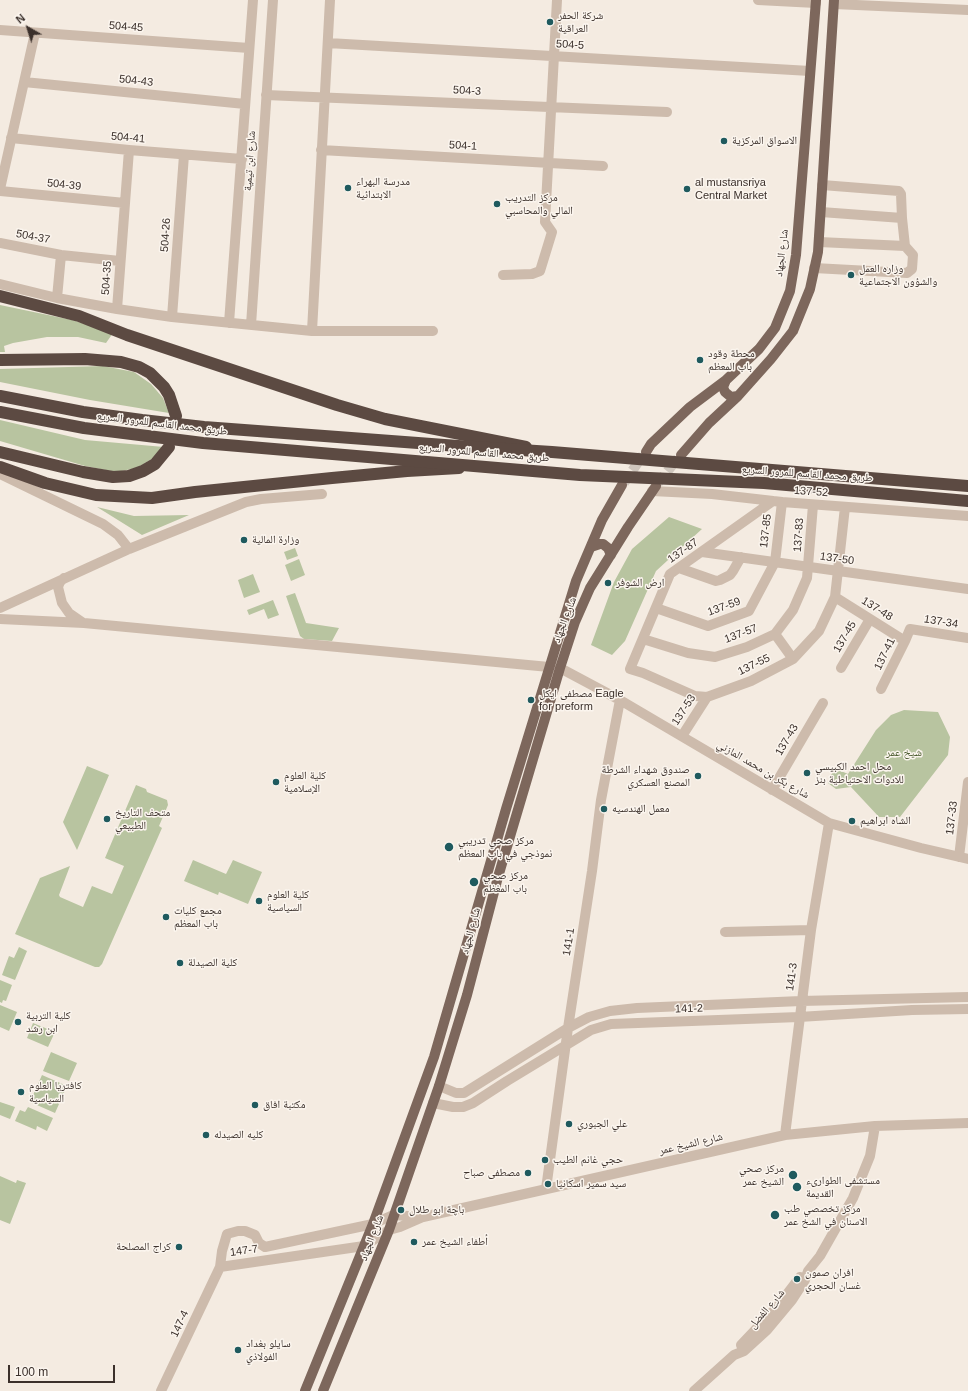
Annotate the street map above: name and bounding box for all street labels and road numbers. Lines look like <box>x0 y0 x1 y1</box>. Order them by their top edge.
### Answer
street label: 504-45 <box>108 19 144 35</box>
street label: 504-5 <box>556 38 584 52</box>
street label: 504-43 <box>118 73 154 89</box>
street label: 504-3 <box>453 84 481 98</box>
street label: 504-41 <box>110 130 146 146</box>
street label: شارع ابن تيمية <box>241 130 259 192</box>
street label: 504-1 <box>449 139 477 153</box>
street label: 504-39 <box>46 177 82 193</box>
street label: 504-26 <box>158 217 174 253</box>
street label: 504-37 <box>15 227 51 247</box>
street label: شارع الجهاد <box>773 228 791 278</box>
street label: 504-35 <box>99 260 115 296</box>
street label: طريق محمد القاسم للمرور السريع <box>96 409 228 439</box>
street label: طريق محمد القاسم للمرور السريع <box>418 441 550 465</box>
street label: طريق محمد القاسم للمرور السريع <box>741 463 873 485</box>
street label: 137-52 <box>793 484 829 500</box>
street label: 137-85 <box>757 513 775 549</box>
street label: 137-83 <box>791 517 807 553</box>
street label: 137-87 <box>665 536 701 566</box>
street label: 137-50 <box>819 550 855 568</box>
street label: 137-48 <box>859 594 895 624</box>
street label: شارع الجهاد <box>550 595 580 645</box>
street label: 137-59 <box>706 595 742 619</box>
street label: 137-34 <box>923 613 959 631</box>
street label: 137-45 <box>831 619 859 655</box>
street label: 137-57 <box>723 622 759 646</box>
street label: 137-41 <box>872 636 898 672</box>
street label: 137-55 <box>736 652 772 678</box>
street label: 137-53 <box>669 692 699 728</box>
street label: 137-43 <box>773 722 801 758</box>
street label: شارع بكر بن محمد المازني <box>715 738 811 802</box>
street label: 137-33 <box>943 800 961 836</box>
street label: شارع الجهاد <box>458 906 484 956</box>
street label: 141-1 <box>560 927 578 957</box>
street label: 141-3 <box>784 962 800 992</box>
street label: 141-2 <box>675 1002 703 1016</box>
street label: شارع الشيخ عمر <box>658 1130 724 1158</box>
street label: شارع الجهاد <box>357 1213 387 1263</box>
street label: 147-7 <box>229 1243 259 1259</box>
street label: شارع الفضل <box>746 1286 788 1332</box>
street label: 147-4 <box>168 1308 192 1340</box>

